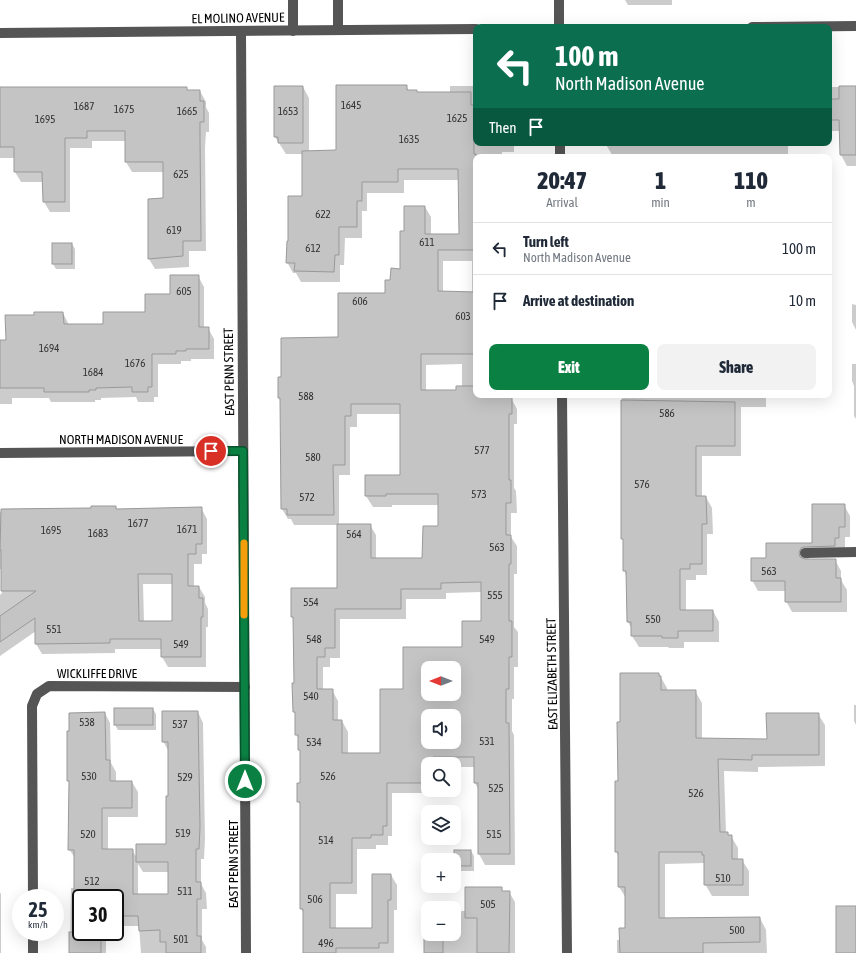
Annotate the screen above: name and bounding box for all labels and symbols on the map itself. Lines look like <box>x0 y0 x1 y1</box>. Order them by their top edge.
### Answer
street label: EL MOLINO AVENUE <box>191 10 285 26</box>
house number: 1645 <box>341 99 361 111</box>
house number: 1687 <box>74 100 94 112</box>
house number: 1675 <box>114 103 134 115</box>
house number: 1665 <box>177 105 197 117</box>
house number: 1653 <box>278 105 298 117</box>
house number: 1625 <box>447 112 467 124</box>
house number: 1695 <box>35 113 55 125</box>
house number: 1635 <box>399 133 419 145</box>
house number: 625 <box>173 168 189 180</box>
house number: 622 <box>315 208 331 220</box>
house number: 619 <box>166 224 182 236</box>
house number: 611 <box>419 236 435 248</box>
house number: 612 <box>305 242 321 254</box>
house number: 605 <box>176 285 192 297</box>
house number: 606 <box>352 295 368 307</box>
house number: 603 <box>455 310 471 322</box>
street label: EAST PENN STREET <box>221 327 237 416</box>
house number: 1694 <box>39 342 59 354</box>
house number: 1676 <box>125 357 145 369</box>
house number: 1684 <box>83 366 103 378</box>
house number: 588 <box>298 390 314 402</box>
house number: 586 <box>659 407 675 419</box>
street label: NORTH MADISON AVENUE <box>59 432 183 447</box>
pin <box>194 434 228 468</box>
house number: 577 <box>474 444 490 456</box>
house number: 580 <box>305 451 321 463</box>
house number: 576 <box>634 478 650 490</box>
house number: 573 <box>471 488 487 500</box>
house number: 572 <box>299 491 315 503</box>
house number: 1677 <box>128 517 148 529</box>
house number: 1671 <box>177 523 197 535</box>
house number: 1695 <box>41 524 61 536</box>
house number: 1683 <box>88 527 108 539</box>
house number: 564 <box>346 528 362 540</box>
house number: 563 <box>489 541 505 553</box>
house number: 563 <box>761 565 777 577</box>
house number: 555 <box>487 589 503 601</box>
house number: 554 <box>303 596 319 608</box>
house number: 550 <box>645 613 661 625</box>
street label: EAST ELIZABETH STREET <box>544 618 560 730</box>
house number: 551 <box>46 623 62 635</box>
house number: 548 <box>306 633 322 645</box>
house number: 549 <box>479 633 495 645</box>
house number: 549 <box>173 638 189 650</box>
north arrow <box>421 661 461 701</box>
street label: WICKLIFFE DRIVE <box>57 666 138 681</box>
house number: 540 <box>303 690 319 702</box>
house number: 538 <box>79 716 95 728</box>
house number: 537 <box>172 718 188 730</box>
house number: 531 <box>479 735 495 747</box>
house number: 534 <box>306 736 322 748</box>
position arrow <box>224 760 266 802</box>
house number: 530 <box>81 770 97 782</box>
house number: 526 <box>320 770 336 782</box>
house number: 529 <box>177 771 193 783</box>
house number: 525 <box>488 782 504 794</box>
house number: 526 <box>688 787 704 799</box>
street label: EAST PENN STREET <box>226 820 241 908</box>
house number: 519 <box>175 827 191 839</box>
house number: 520 <box>80 828 96 840</box>
house number: 515 <box>486 828 502 840</box>
house number: 514 <box>318 834 334 846</box>
house number: 510 <box>715 872 731 884</box>
house number: 512 <box>84 875 100 887</box>
house number: 511 <box>177 885 193 897</box>
speed limit sign: 30 <box>72 889 124 941</box>
house number: 506 <box>307 893 323 905</box>
house number: 505 <box>480 898 496 910</box>
house number: 500 <box>729 924 745 936</box>
house number: 501 <box>173 933 189 945</box>
house number: 496 <box>318 937 334 949</box>

